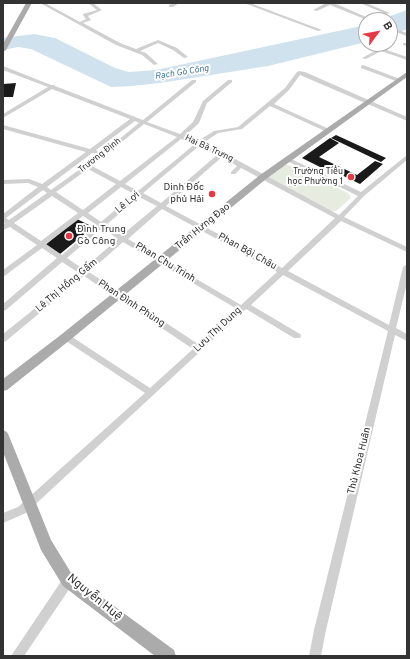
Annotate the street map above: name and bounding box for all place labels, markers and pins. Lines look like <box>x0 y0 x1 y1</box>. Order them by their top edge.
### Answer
place label: Trường Tiểu học Phường 1 <box>287 167 343 188</box>
marker: Trường Tiểu học Phường 1 <box>346 172 356 182</box>
place label: Dinh Đốc phủ Hải <box>163 182 204 206</box>
marker: Dinh Đốc phủ Hải <box>207 189 217 199</box>
place label: Đình Trung Gò Công <box>77 224 126 248</box>
marker: Đình Trung Gò Công <box>64 231 74 241</box>

